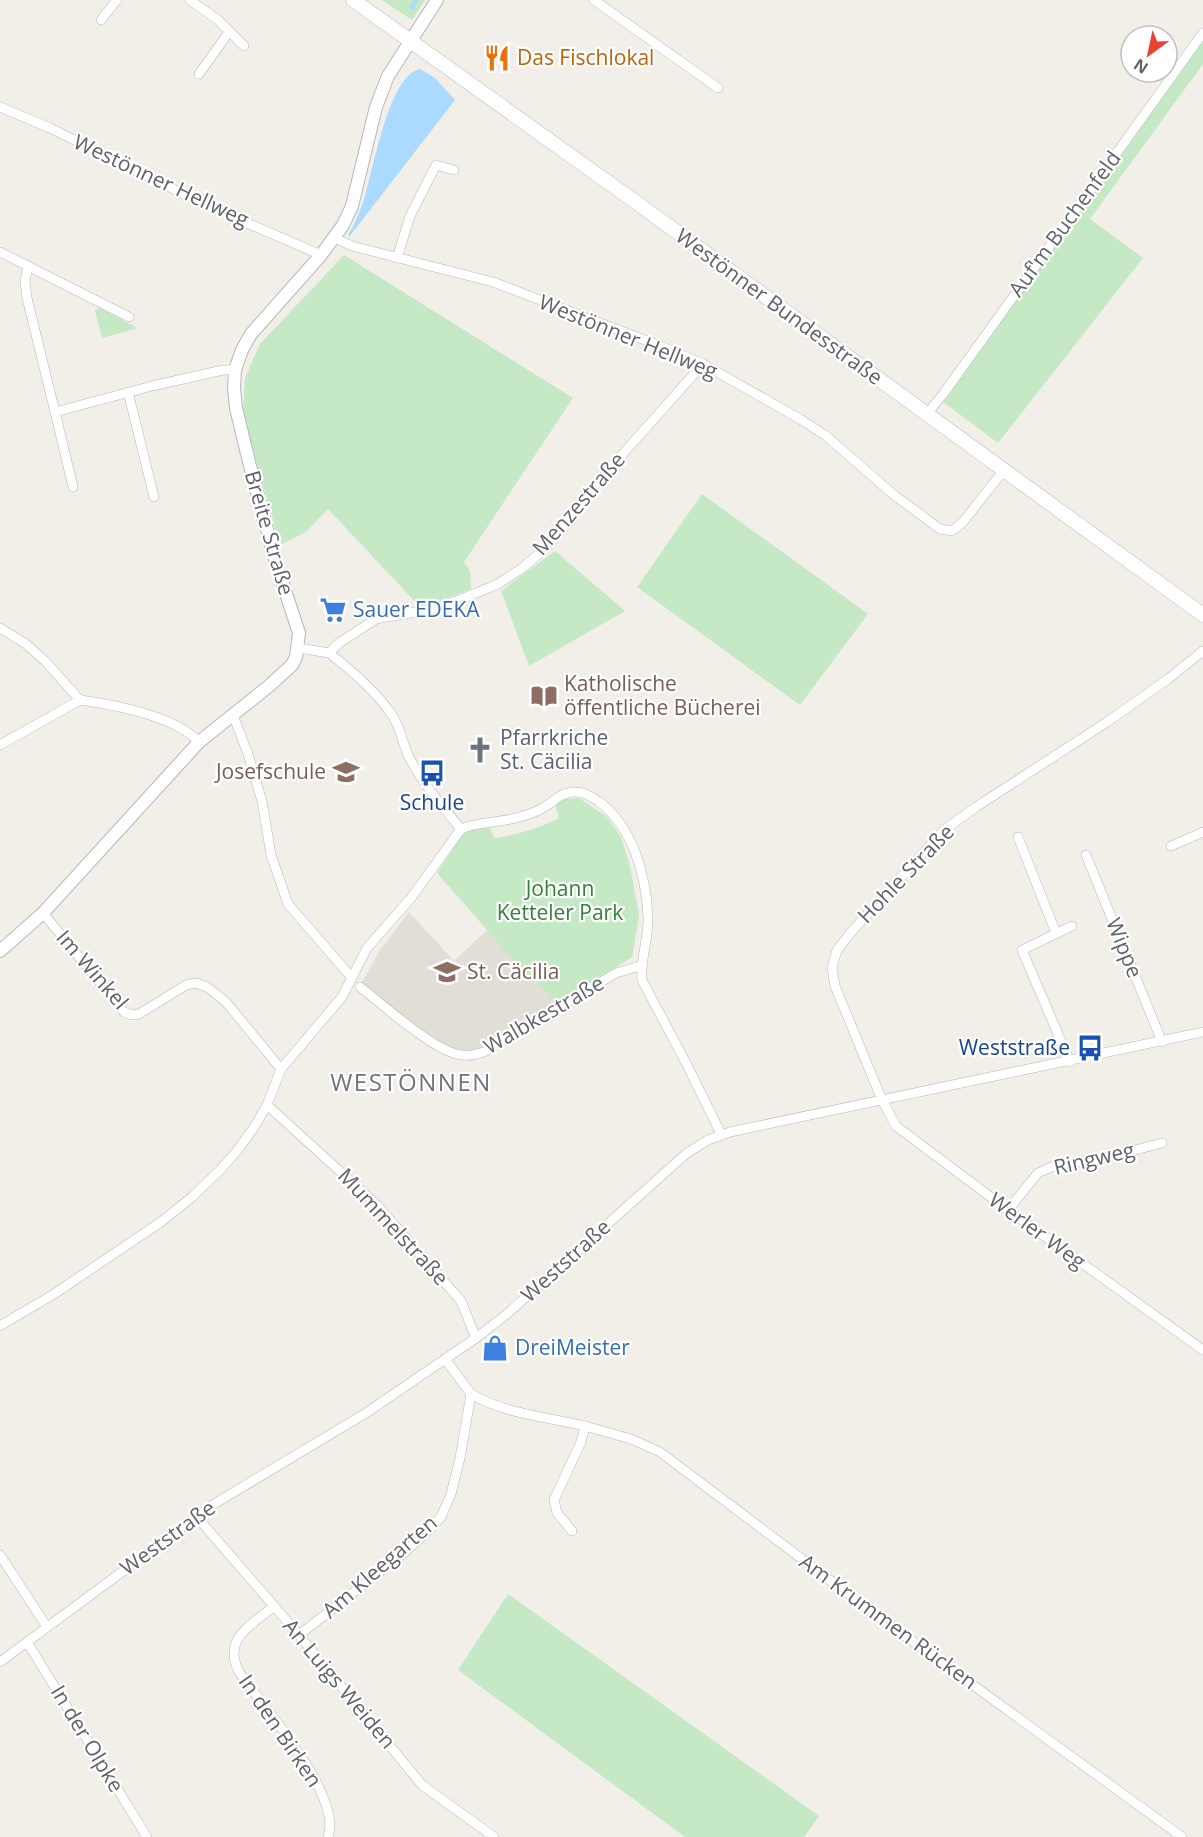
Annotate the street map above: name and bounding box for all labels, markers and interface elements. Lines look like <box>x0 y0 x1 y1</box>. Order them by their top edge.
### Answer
north arrow <box>1119 24 1179 84</box>
restaurant icon: Das Fischlokal <box>482 43 512 73</box>
place label: Das Fischlokal <box>517 43 654 71</box>
text: N <box>1129 54 1152 79</box>
street label: Westönner Hellweg <box>69 127 254 233</box>
street label: Auf'm Buchenfeld <box>1002 145 1127 302</box>
street label: Westönner Bundesstraße <box>670 222 889 391</box>
street label: Westönner Hellweg <box>535 287 722 385</box>
street label: Menzestraße <box>526 446 631 561</box>
street label: Breite Straße <box>239 467 301 598</box>
supermarket icon: Sauer EDEKA <box>318 595 348 625</box>
place label: Sauer EDEKA <box>353 595 480 623</box>
place label: Katholische öffentliche Bücherei <box>564 669 761 721</box>
library icon: Katholische öffentliche Bücherei <box>529 681 559 711</box>
place label: Pfarrkriche St. Cäcilia <box>500 723 608 775</box>
church icon: Pfarrkriche St. Cäcilia <box>465 735 495 765</box>
place label: Josefschule <box>214 757 326 785</box>
school or university icon: Josefschule <box>331 757 361 787</box>
bus stop icon: Schule <box>417 758 447 788</box>
place label: Schule <box>400 788 464 816</box>
street label: Hohle Straße <box>851 818 960 929</box>
park label: Johann Ketteler Park <box>497 874 623 926</box>
street label: Wippe <box>1100 914 1150 982</box>
street label: Im Winkel <box>51 924 135 1015</box>
school or university icon: St. Cäcilia <box>432 957 462 987</box>
place label: St. Cäcilia <box>467 957 560 985</box>
street label: Walbkestraße <box>478 968 609 1060</box>
place label: Weststraße <box>959 1033 1070 1061</box>
bus stop icon: Weststraße <box>1075 1033 1105 1063</box>
district label: WESTÖNNEN <box>330 1065 492 1098</box>
street label: Ringweg <box>1051 1135 1137 1181</box>
street label: Mummelstraße <box>332 1162 455 1291</box>
street label: Werler Weg <box>983 1186 1092 1275</box>
street label: Weststraße <box>515 1213 616 1308</box>
shop icon: DreiMeister <box>480 1333 510 1363</box>
place label: DreiMeister <box>515 1333 630 1361</box>
street label: Weststraße <box>114 1493 221 1581</box>
street label: Am Kleegarten <box>316 1509 443 1624</box>
street label: Am Krummen Rücken <box>794 1547 983 1695</box>
street label: An Luigs Weiden <box>277 1612 402 1754</box>
street label: In den Birken <box>233 1669 329 1792</box>
street label: In der Olpke <box>45 1680 131 1797</box>

